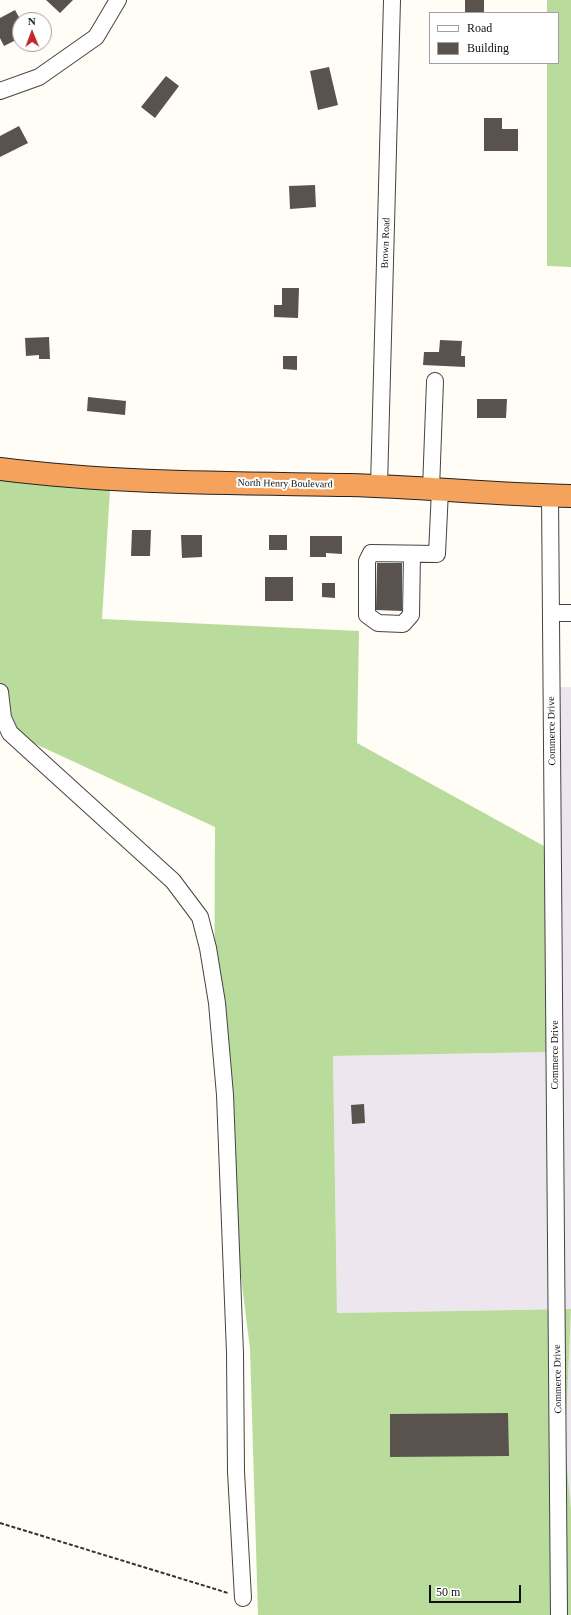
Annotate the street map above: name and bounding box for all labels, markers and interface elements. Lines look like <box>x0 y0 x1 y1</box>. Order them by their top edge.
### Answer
north arrow <box>12 12 52 52</box>
legend <box>429 12 559 64</box>
text: N <box>28 15 36 27</box>
text: Road <box>467 21 492 35</box>
text: Building <box>467 41 509 55</box>
street label: Brown Road <box>379 217 393 269</box>
street label: North Henry Boulevard <box>237 477 333 491</box>
street label: Commerce Drive <box>545 696 559 766</box>
street label: Commerce Drive <box>549 1020 561 1090</box>
street label: Commerce Drive <box>551 1344 565 1414</box>
scale bar <box>431 1577 523 1603</box>
text: 50 m <box>436 1585 460 1599</box>

